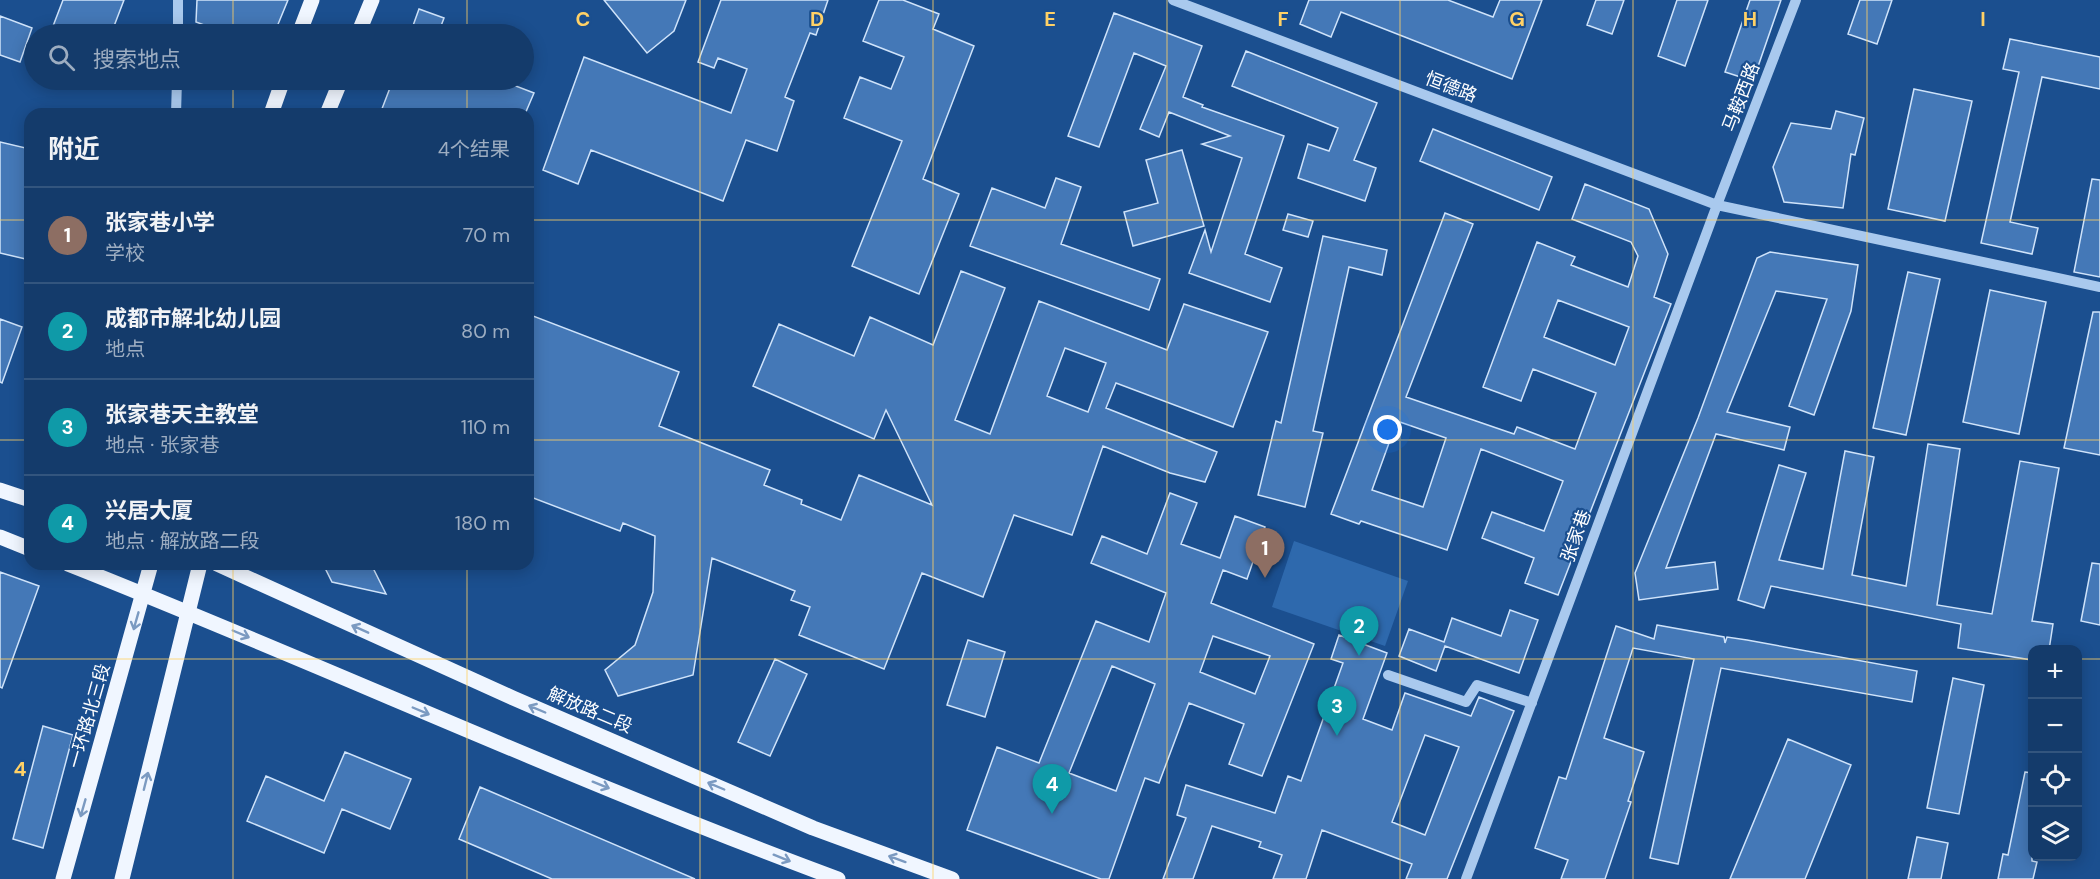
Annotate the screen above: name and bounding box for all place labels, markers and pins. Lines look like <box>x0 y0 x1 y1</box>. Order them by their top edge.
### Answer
pin: 1 <box>1246 528 1284 578</box>
pin: 2 <box>1340 606 1378 656</box>
pin: 3 <box>1318 686 1356 736</box>
pin: 4 <box>1032 764 1072 814</box>

